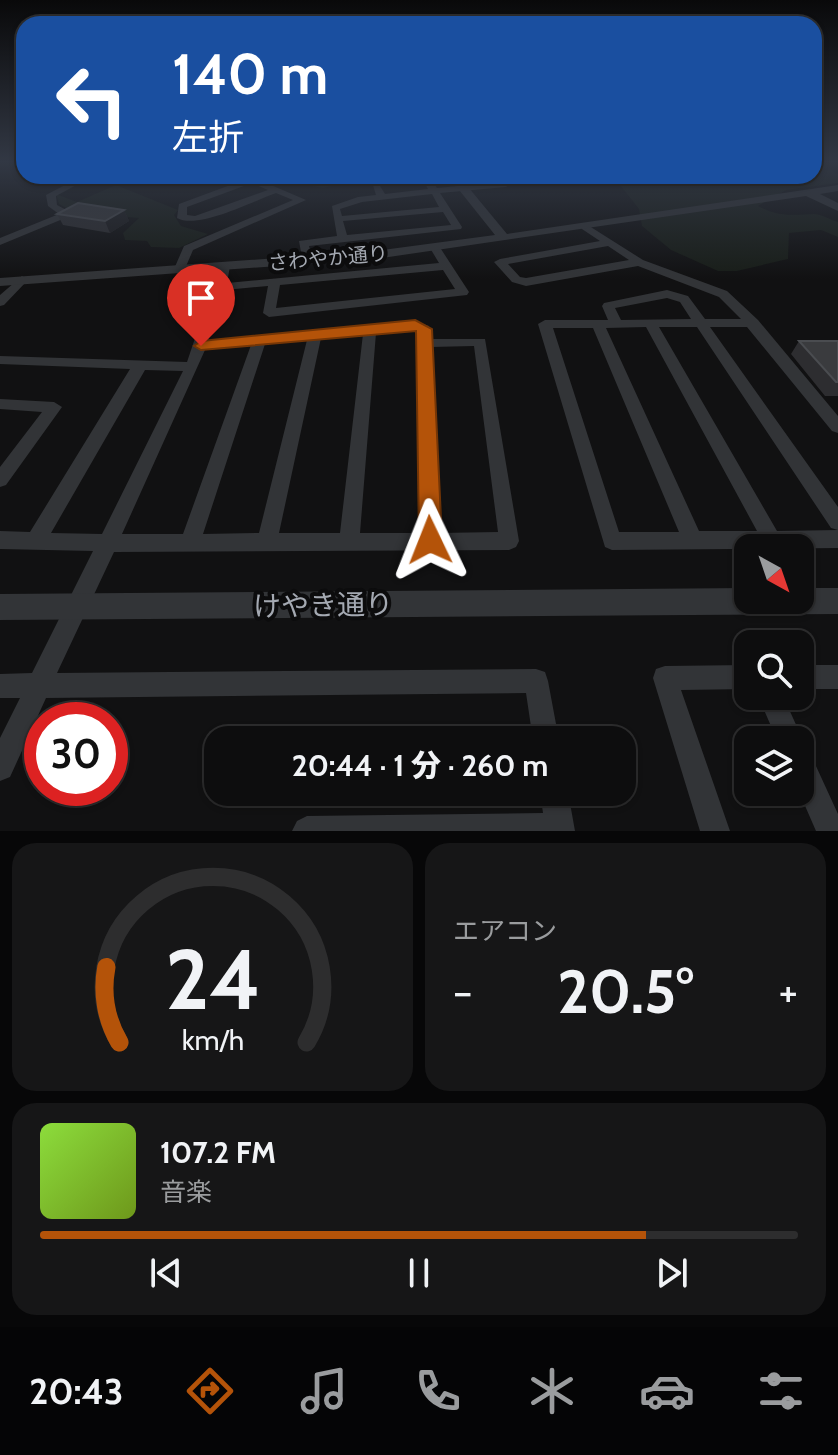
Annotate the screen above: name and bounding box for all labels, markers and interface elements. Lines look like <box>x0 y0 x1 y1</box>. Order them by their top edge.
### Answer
text: 140 m <box>172 40 328 108</box>
icon: left <box>40 48 144 152</box>
text: 左折 <box>172 115 244 159</box>
street label: さわやか通り <box>267 241 389 275</box>
pin <box>167 264 235 346</box>
icon: arrive <box>179 276 223 320</box>
position arrow <box>388 498 472 582</box>
north arrow <box>734 534 814 614</box>
map controls <box>734 534 814 806</box>
street label: けやき通り <box>253 587 393 623</box>
button: search <box>734 630 814 710</box>
speed limit sign: 30 <box>24 702 128 806</box>
button: layers <box>734 726 814 806</box>
text: 20:44 · 1 分 · 260 m <box>292 747 548 784</box>
text: エアコン <box>453 915 557 947</box>
text: 24 <box>165 929 260 1030</box>
text: 20.5° <box>557 955 694 1028</box>
text: − <box>453 965 472 1018</box>
text: + <box>779 965 798 1018</box>
text: km/h <box>181 1022 244 1057</box>
text: 107.2 FM <box>160 1134 276 1171</box>
text: 音楽 <box>160 1176 212 1208</box>
icon: previous <box>144 1251 188 1295</box>
icon: pause <box>397 1251 441 1295</box>
icon: next <box>650 1251 694 1295</box>
icon: directions <box>182 1363 238 1419</box>
icon: music <box>296 1363 352 1419</box>
icon: phone <box>410 1363 466 1419</box>
icon: climate <box>524 1363 580 1419</box>
icon: car <box>639 1363 695 1419</box>
icon: filters <box>753 1363 809 1419</box>
text: 20:43 <box>29 1369 123 1413</box>

